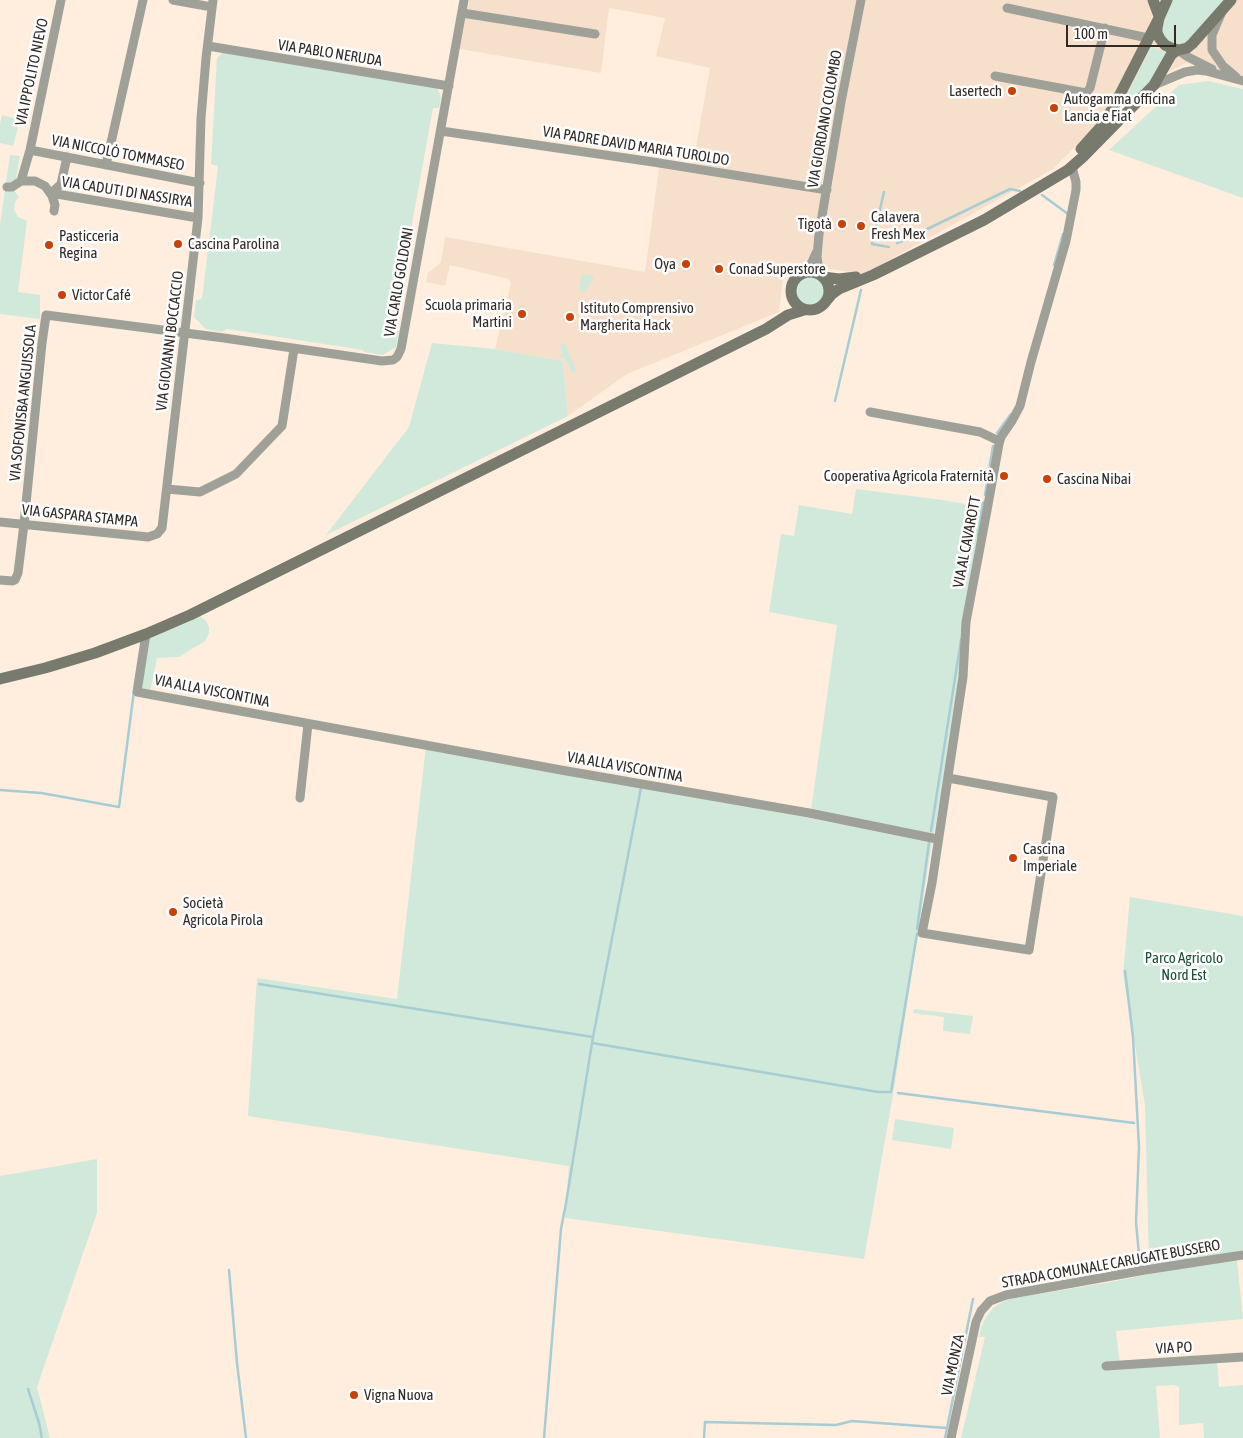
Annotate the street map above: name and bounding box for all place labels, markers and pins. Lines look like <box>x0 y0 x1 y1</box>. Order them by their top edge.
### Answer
place label: Lasertech <box>949 82 1002 100</box>
marker: Lasertech <box>1006 85 1018 97</box>
place label: Autogamma officina Lancia e Fiat <box>1064 90 1175 125</box>
marker: Autogamma officina Lancia e Fiat <box>1048 102 1060 114</box>
place label: Calavera Fresh Mex <box>871 208 925 243</box>
place label: Tigotà <box>798 215 832 233</box>
marker: Tigotà <box>836 218 848 230</box>
marker: Calavera Fresh Mex <box>855 220 867 232</box>
place label: Pasticceria Regina <box>59 227 119 262</box>
place label: Cascina Parolina <box>188 235 279 253</box>
marker: Cascina Parolina <box>172 238 184 250</box>
marker: Pasticceria Regina <box>43 239 55 251</box>
place label: Oya <box>654 255 676 273</box>
marker: Oya <box>680 258 692 270</box>
place label: Conad Superstore <box>729 260 826 278</box>
marker: Conad Superstore <box>713 263 725 275</box>
place label: Victor Café <box>72 286 131 304</box>
marker: Victor Café <box>56 289 68 301</box>
place label: Scuola primaria Martini <box>425 296 512 331</box>
place label: Istituto Comprensivo Margherita Hack <box>580 299 694 334</box>
marker: Scuola primaria Martini <box>516 308 528 320</box>
marker: Istituto Comprensivo Margherita Hack <box>564 311 576 323</box>
place label: Cooperativa Agricola Fraternità <box>824 467 994 485</box>
marker: Cooperativa Agricola Fraternità <box>998 470 1010 482</box>
place label: Cascina Nibai <box>1057 470 1131 488</box>
marker: Cascina Nibai <box>1041 473 1053 485</box>
place label: Cascina Imperiale <box>1023 840 1077 875</box>
marker: Cascina Imperiale <box>1007 852 1019 864</box>
place label: Società Agricola Pirola <box>183 894 263 929</box>
marker: Società Agricola Pirola <box>167 906 179 918</box>
place label: Vigna Nuova <box>364 1386 434 1404</box>
marker: Vigna Nuova <box>348 1389 360 1401</box>

